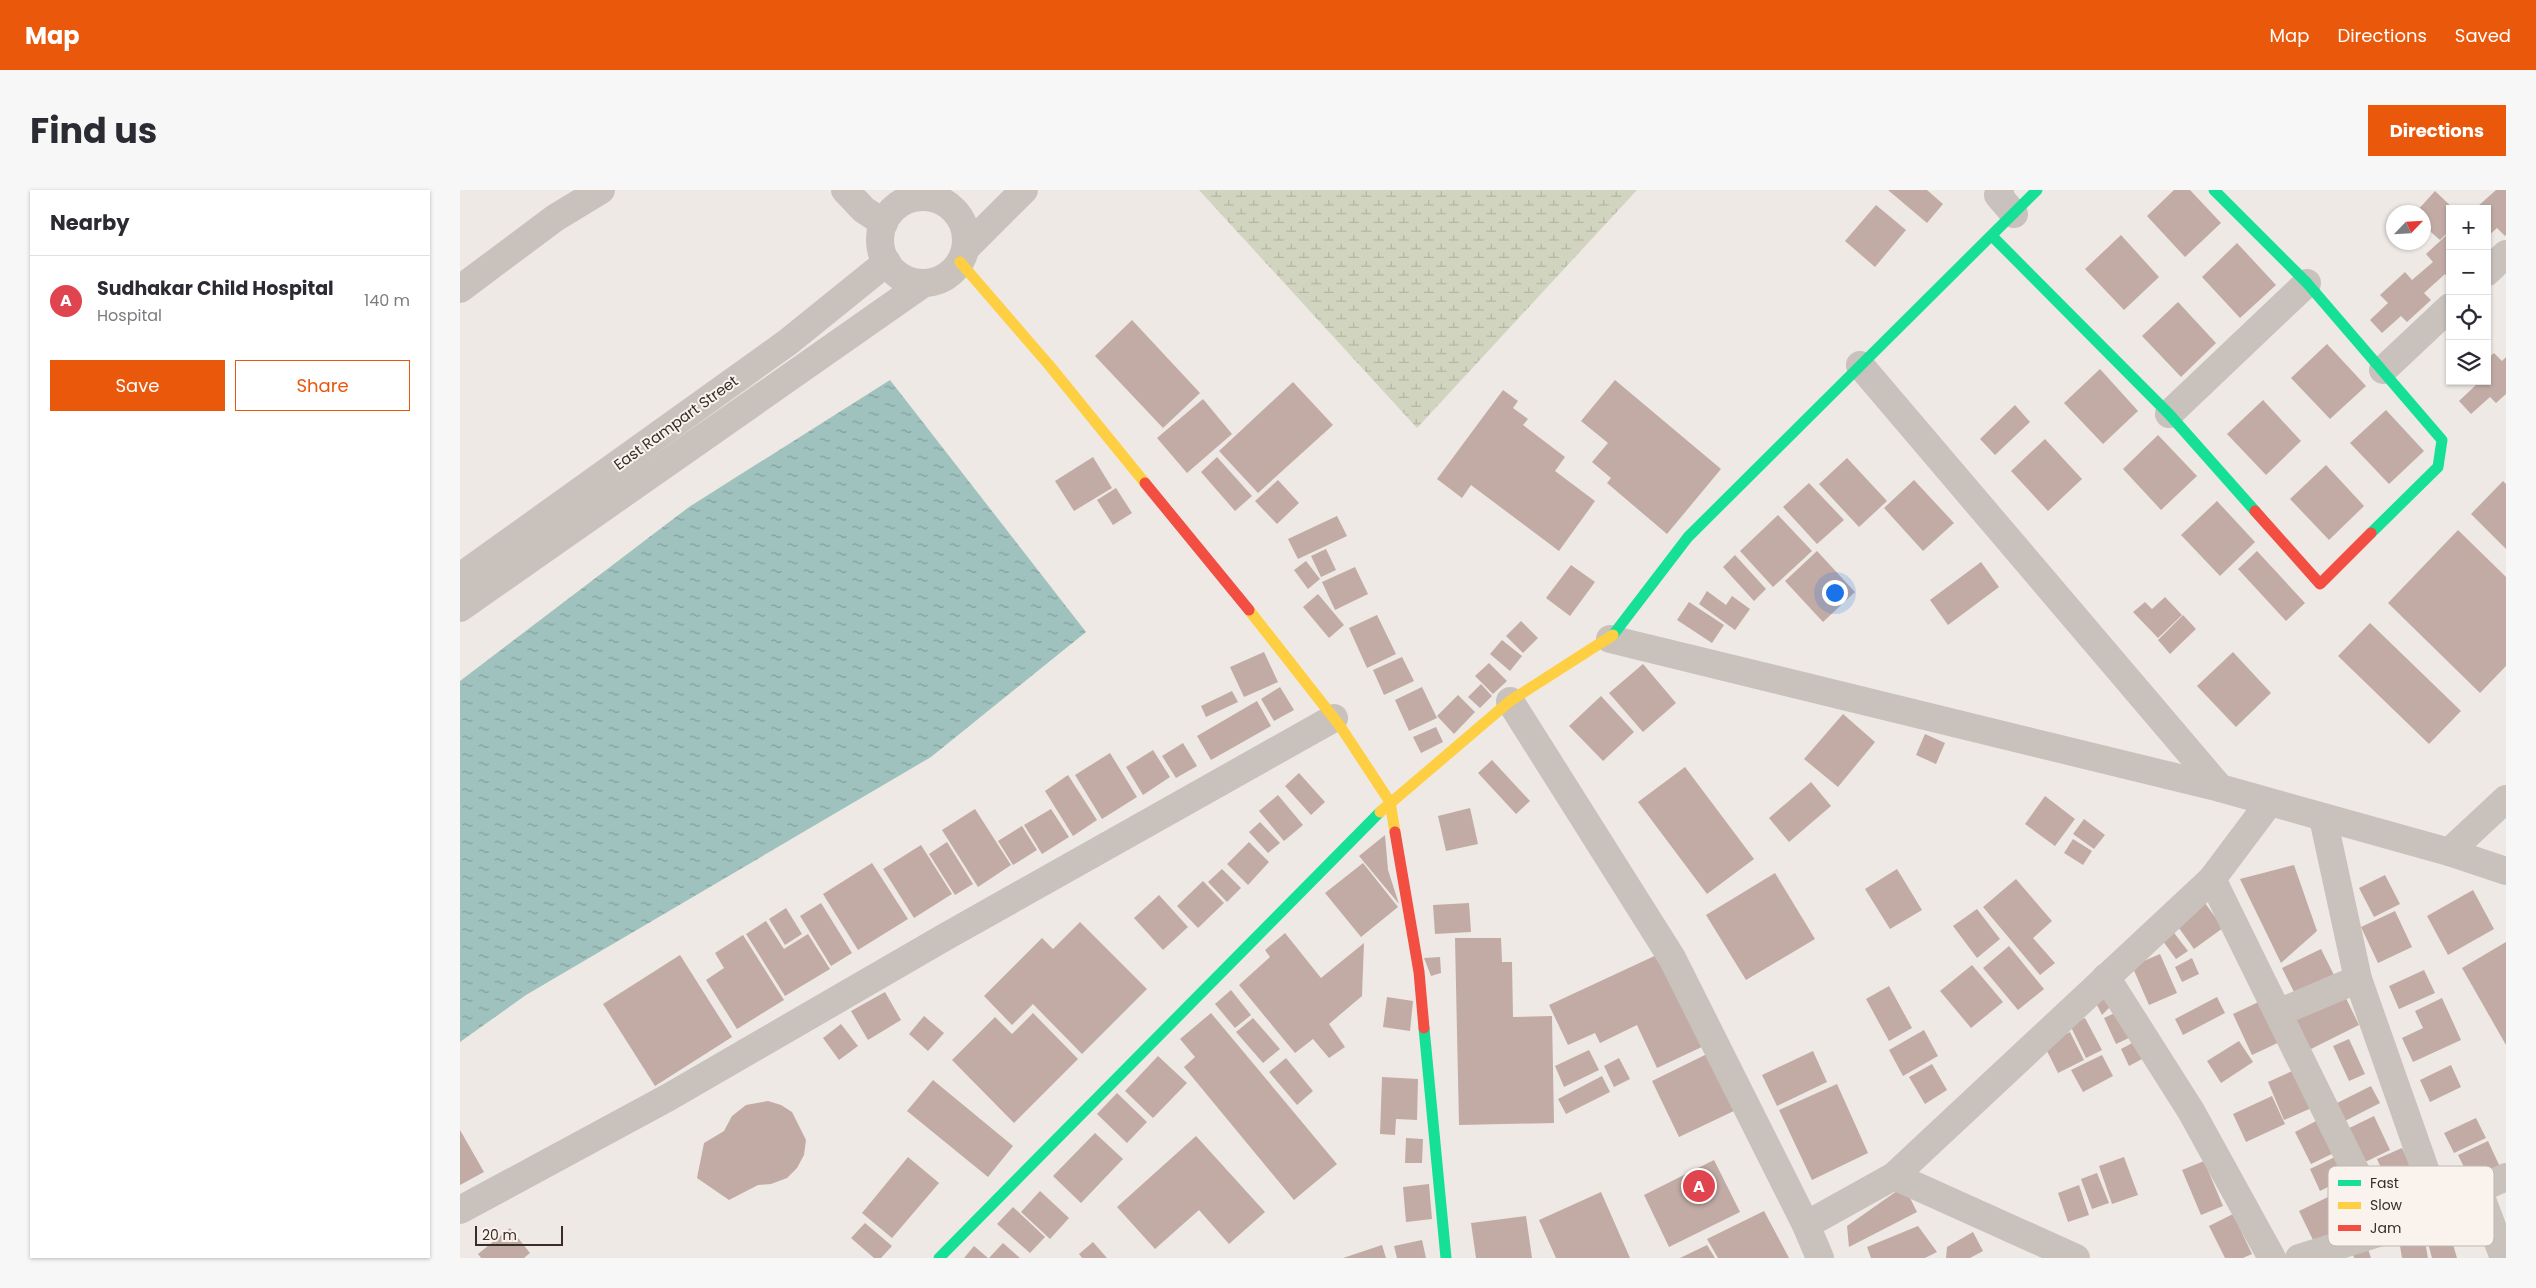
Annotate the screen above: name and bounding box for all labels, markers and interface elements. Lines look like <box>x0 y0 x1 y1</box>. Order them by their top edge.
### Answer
text: Map <box>25 19 80 52</box>
text: Map <box>2270 23 2309 48</box>
text: Directions <box>2337 23 2427 48</box>
text: Saved <box>2455 23 2511 48</box>
button: Directions <box>2368 105 2506 156</box>
text: Find us <box>30 106 157 155</box>
north arrow <box>2386 205 2431 250</box>
map controls <box>2446 205 2491 385</box>
button: + <box>2446 205 2491 250</box>
text: Nearby <box>50 208 130 237</box>
button: − <box>2446 250 2491 295</box>
text: Sudhakar Child Hospital <box>97 275 334 302</box>
text: A <box>60 289 72 312</box>
text: 140 m <box>364 289 410 312</box>
button: locate <box>2446 295 2491 340</box>
text: Hospital <box>97 304 162 327</box>
button: layers <box>2446 340 2491 385</box>
button: Save <box>50 360 225 411</box>
button: Share <box>235 360 410 411</box>
street label: East Rampart Street <box>609 370 742 475</box>
your location <box>1822 580 1848 606</box>
legend <box>2328 1166 2494 1246</box>
pin: A <box>1683 1167 1715 1205</box>
text: Fast <box>2370 1173 2399 1193</box>
text: Slow <box>2370 1195 2403 1215</box>
text: Jam <box>2370 1218 2401 1238</box>
scale bar <box>475 1223 562 1246</box>
text: 20 m <box>482 1225 517 1245</box>

